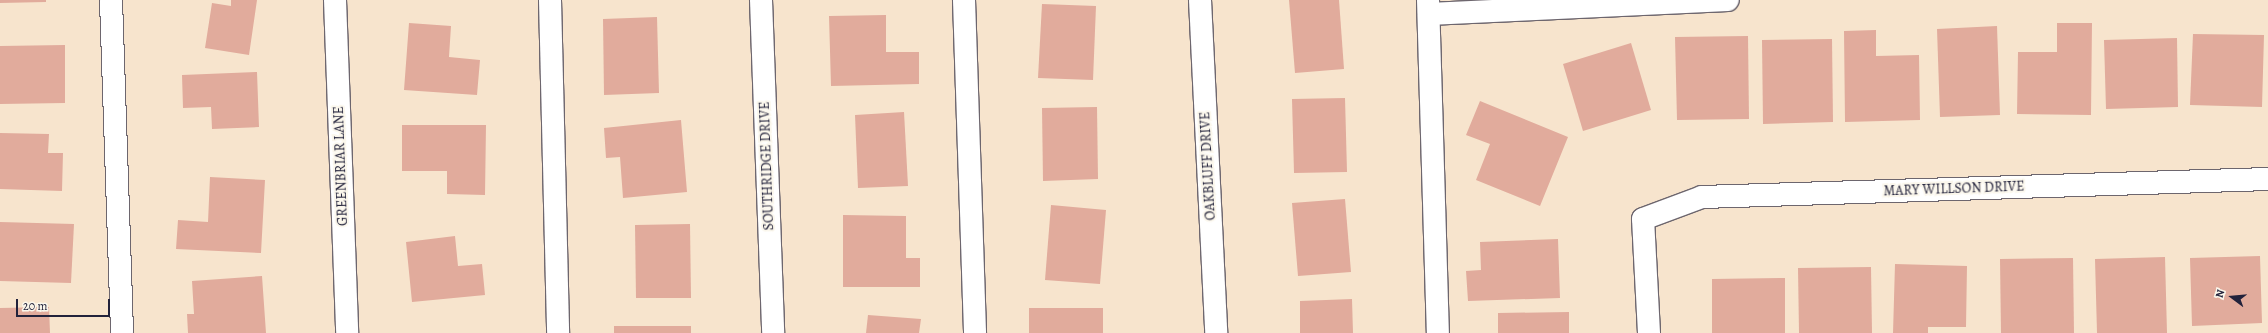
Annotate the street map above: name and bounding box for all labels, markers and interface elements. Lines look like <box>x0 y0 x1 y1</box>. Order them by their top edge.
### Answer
street label: SOUTHRIDGE DRIVE <box>756 101 778 231</box>
street label: GREENBRIAR LANE <box>331 106 351 226</box>
street label: OAKBLUFF DRIVE <box>1197 111 1219 221</box>
street label: MARY WILLSON DRIVE <box>1883 178 2025 200</box>
north arrow <box>2212 277 2252 317</box>
text: N <box>2212 288 2228 299</box>
scale bar <box>18 291 112 317</box>
text: 20 m <box>23 298 47 314</box>

